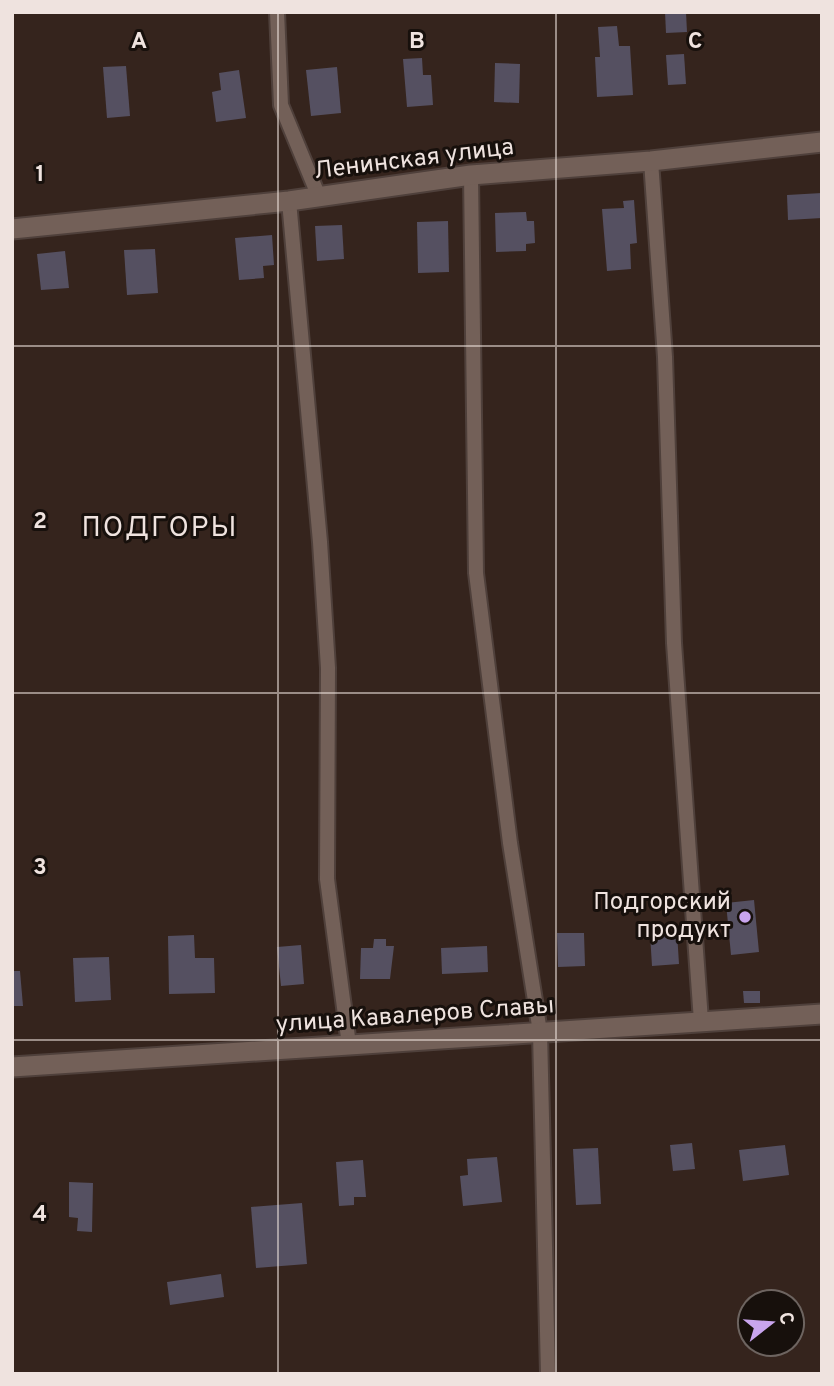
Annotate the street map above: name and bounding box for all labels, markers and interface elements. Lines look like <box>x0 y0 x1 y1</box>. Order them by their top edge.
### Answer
text: A <box>131 28 147 57</box>
text: B <box>409 28 425 57</box>
text: C <box>688 28 702 57</box>
street label: Ленинская улица <box>312 133 516 187</box>
text: 1 <box>35 161 45 190</box>
text: 2 <box>33 508 47 537</box>
district label: ПОДГОРЫ <box>82 511 238 547</box>
text: 3 <box>33 854 47 883</box>
place label: Подгорский продукт <box>593 888 731 946</box>
marker: Подгорский продукт <box>737 909 753 925</box>
street label: улица Кавалеров Славы <box>275 991 555 1041</box>
text: 4 <box>33 1201 47 1230</box>
north arrow <box>736 1288 806 1358</box>
text: С <box>772 1309 799 1328</box>

